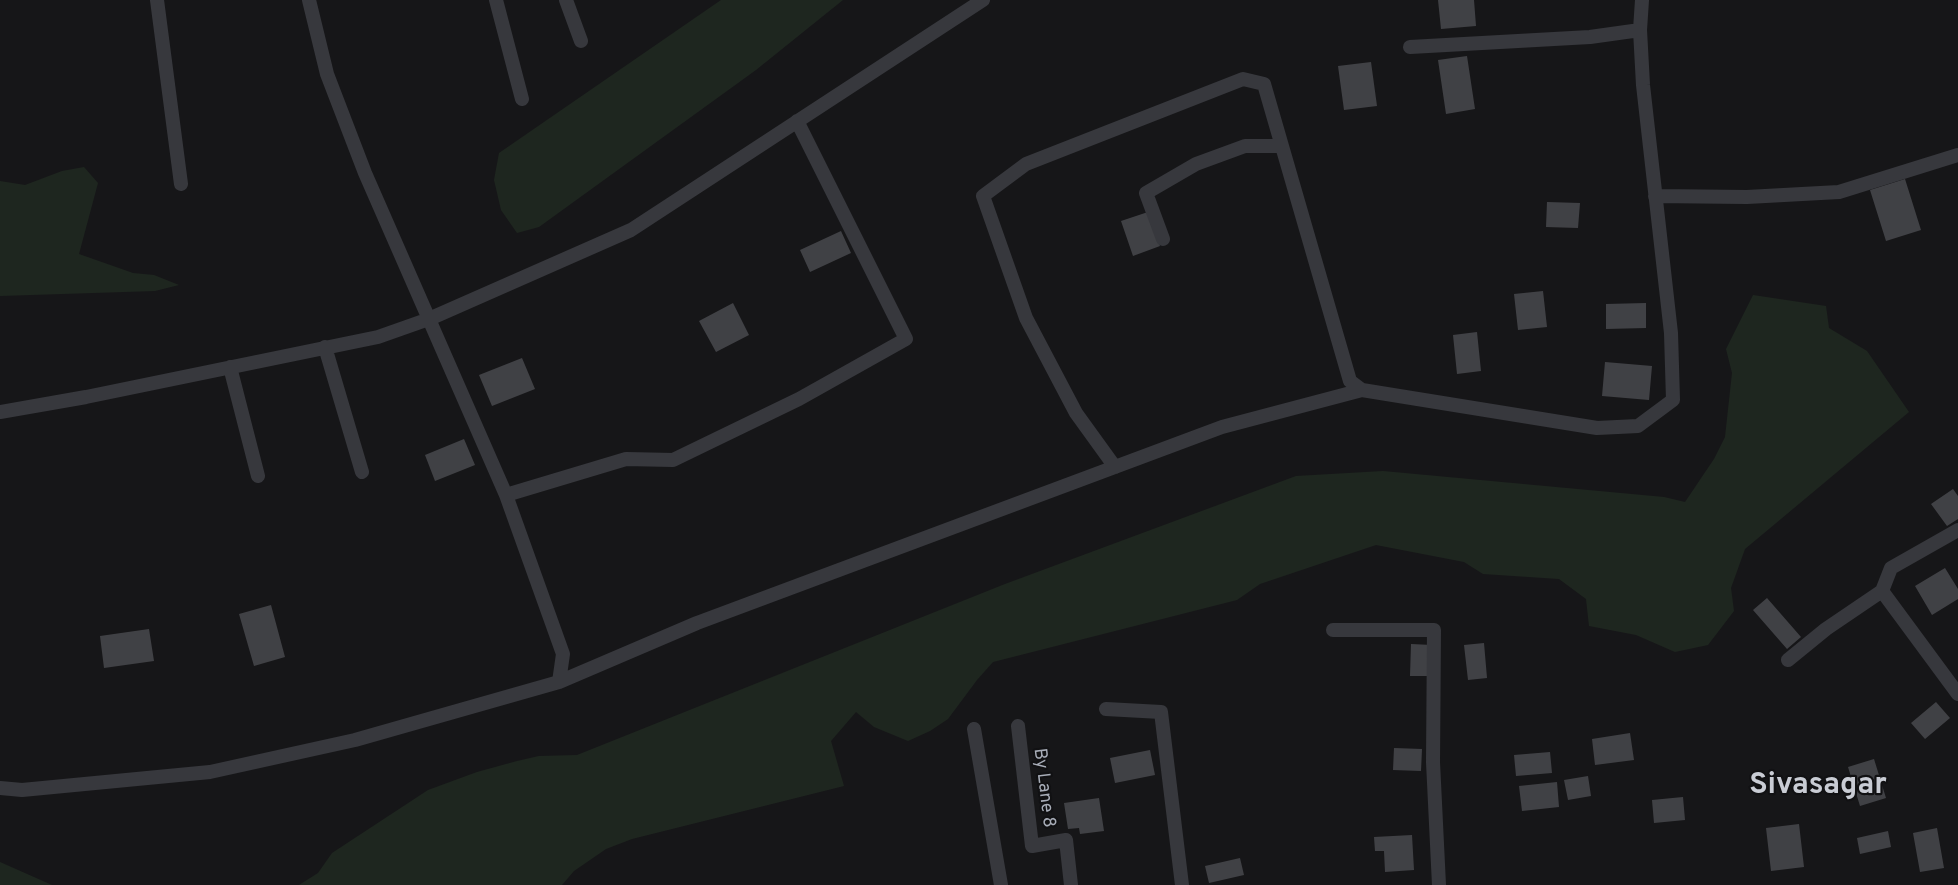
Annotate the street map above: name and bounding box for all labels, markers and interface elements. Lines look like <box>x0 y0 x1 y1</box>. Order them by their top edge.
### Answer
street label: By Lane 8 <box>1027 747 1059 829</box>
district label: Sivasagar <box>1749 769 1887 805</box>

